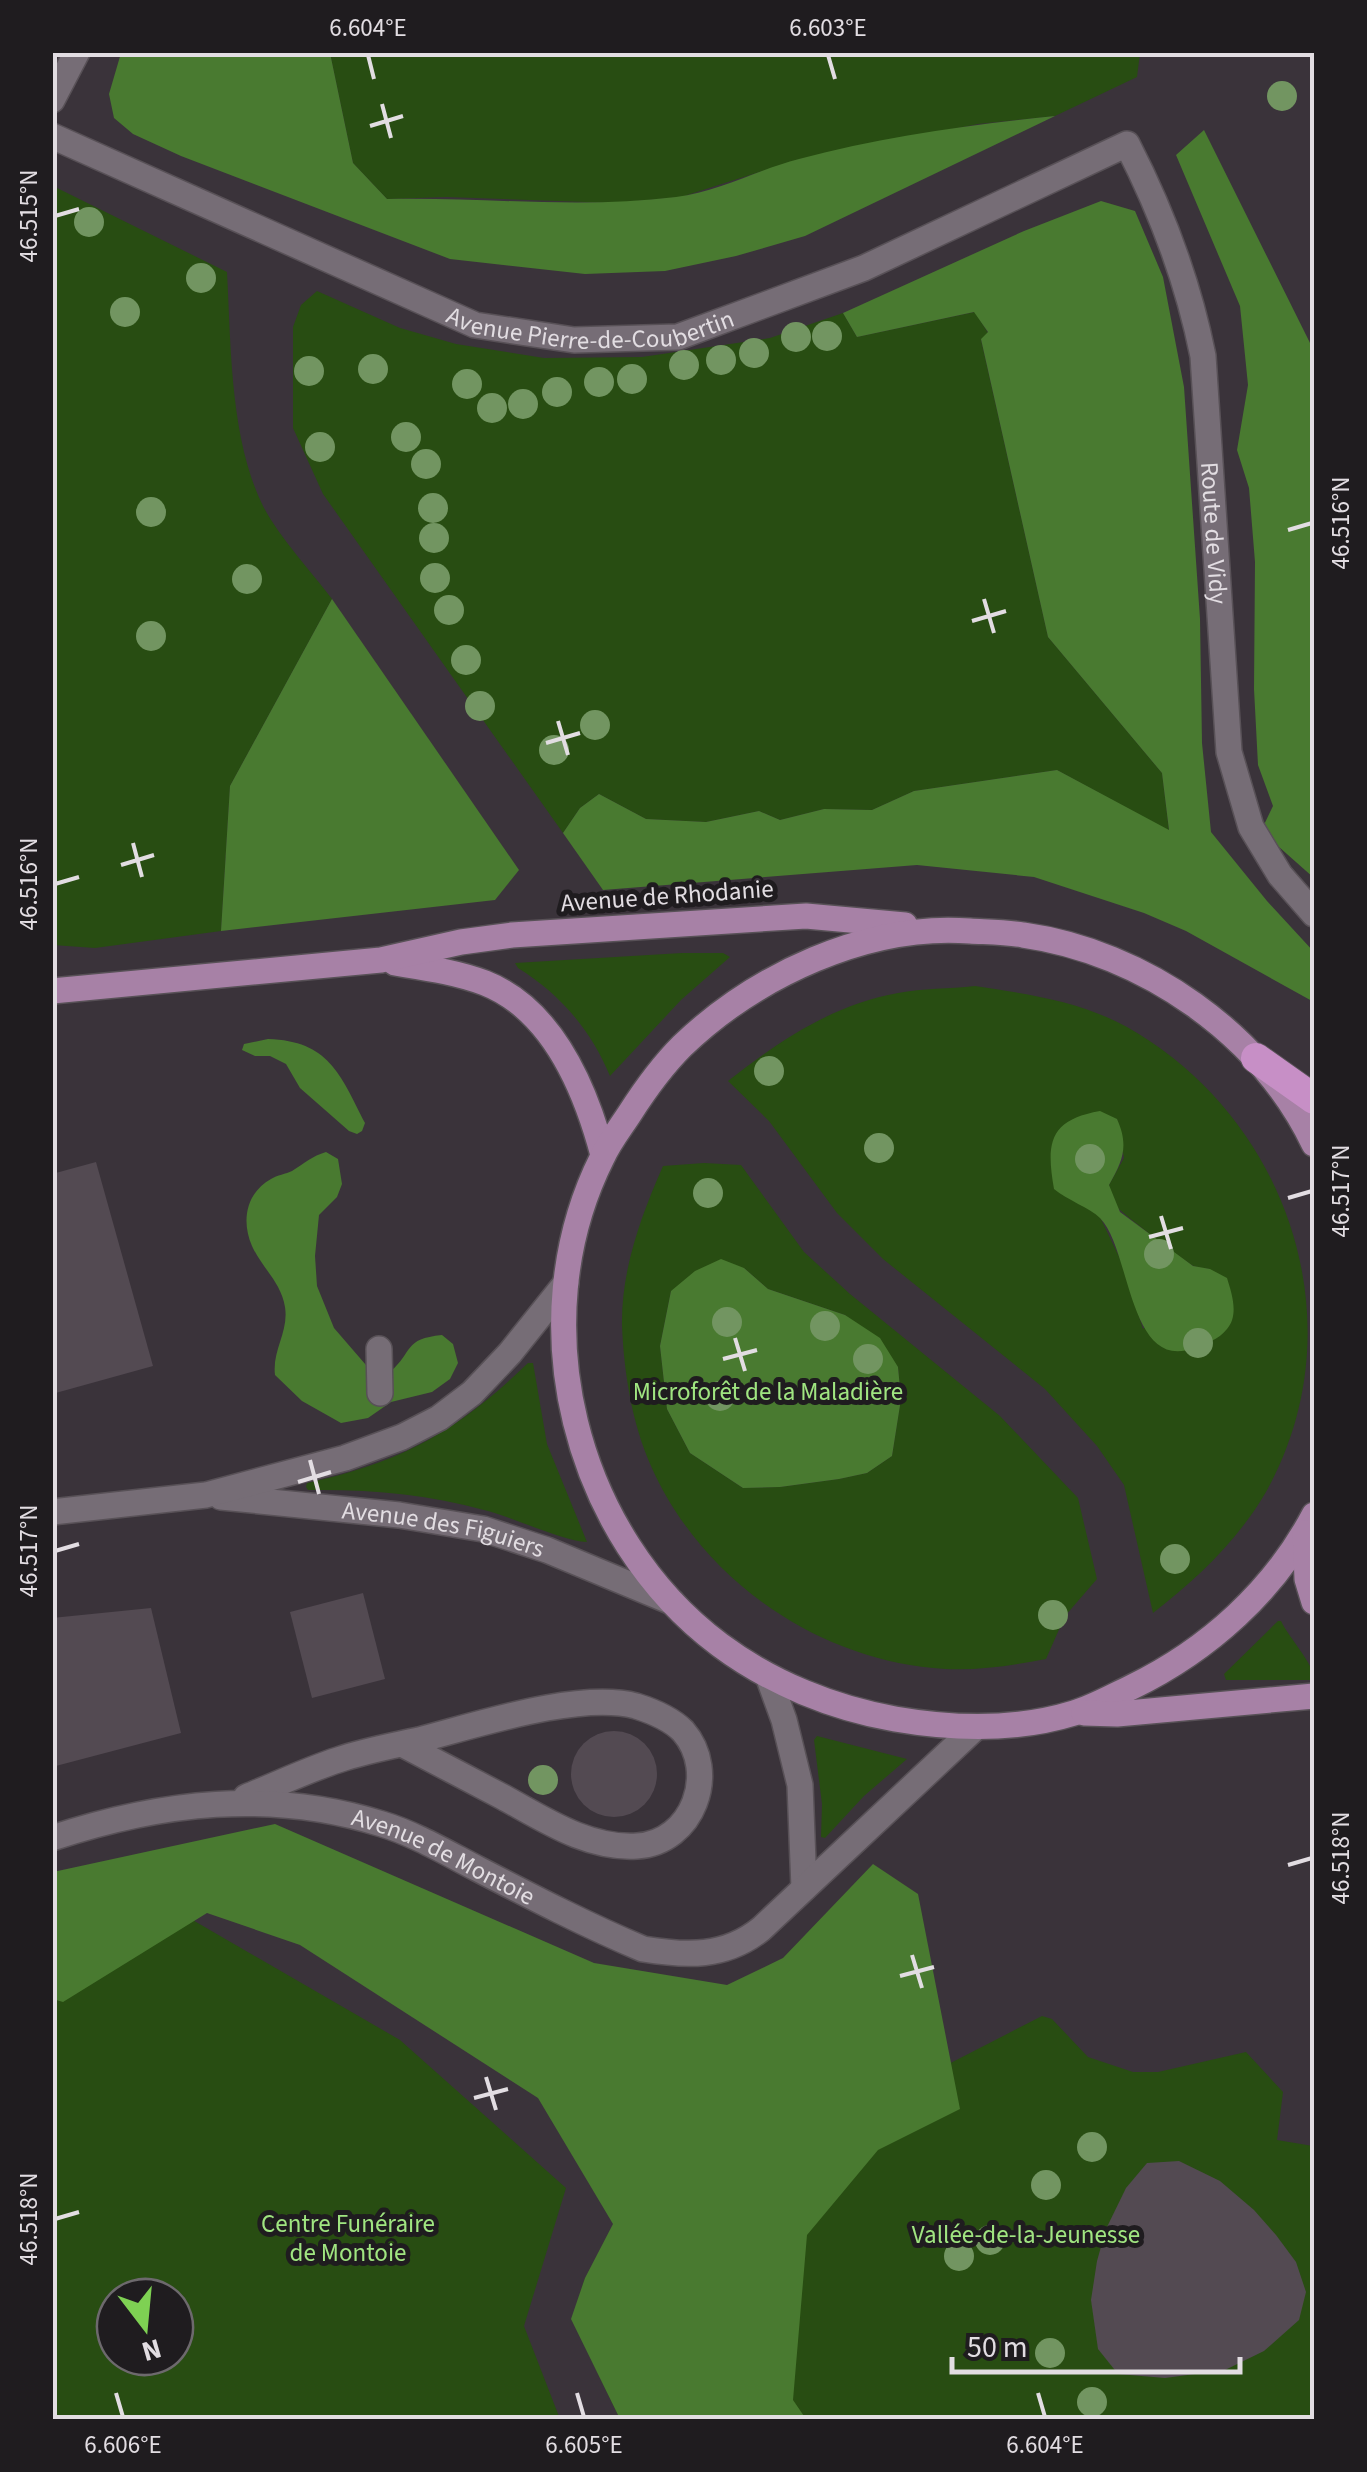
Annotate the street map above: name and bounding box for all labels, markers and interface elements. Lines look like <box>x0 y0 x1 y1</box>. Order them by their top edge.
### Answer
text: 6.604°E <box>329 10 407 46</box>
text: 6.603°E <box>789 10 867 46</box>
text: 46.515°N <box>11 170 47 262</box>
street label: Avenue Pierre-de-Coubertin <box>441 298 739 359</box>
street label: Route de Vidy <box>1191 461 1236 606</box>
text: 46.516°N <box>1323 477 1359 569</box>
text: 46.516°N <box>11 838 47 930</box>
street label: Avenue de Rhodanie <box>559 871 775 921</box>
text: 46.517°N <box>1323 1145 1359 1237</box>
park label: Microforêt de la Maladière <box>633 1374 903 1410</box>
street label: Avenue des Figuiers <box>340 1492 549 1567</box>
text: 46.517°N <box>11 1505 47 1597</box>
street label: Avenue de Montoie <box>348 1799 541 1914</box>
text: 46.518°N <box>1323 1812 1359 1904</box>
text: 46.518°N <box>11 2173 47 2265</box>
park label: Centre Funéraire de Montoie <box>261 2206 435 2271</box>
park label: Vallée-de-la-Jeunesse <box>912 2217 1140 2253</box>
north arrow <box>95 2277 195 2377</box>
scale bar <box>952 2312 1240 2374</box>
text: 50 m <box>967 2326 1028 2369</box>
text: N <box>137 2328 166 2372</box>
text: 6.606°E <box>84 2427 162 2463</box>
text: 6.605°E <box>545 2427 623 2463</box>
text: 6.604°E <box>1006 2427 1084 2463</box>

